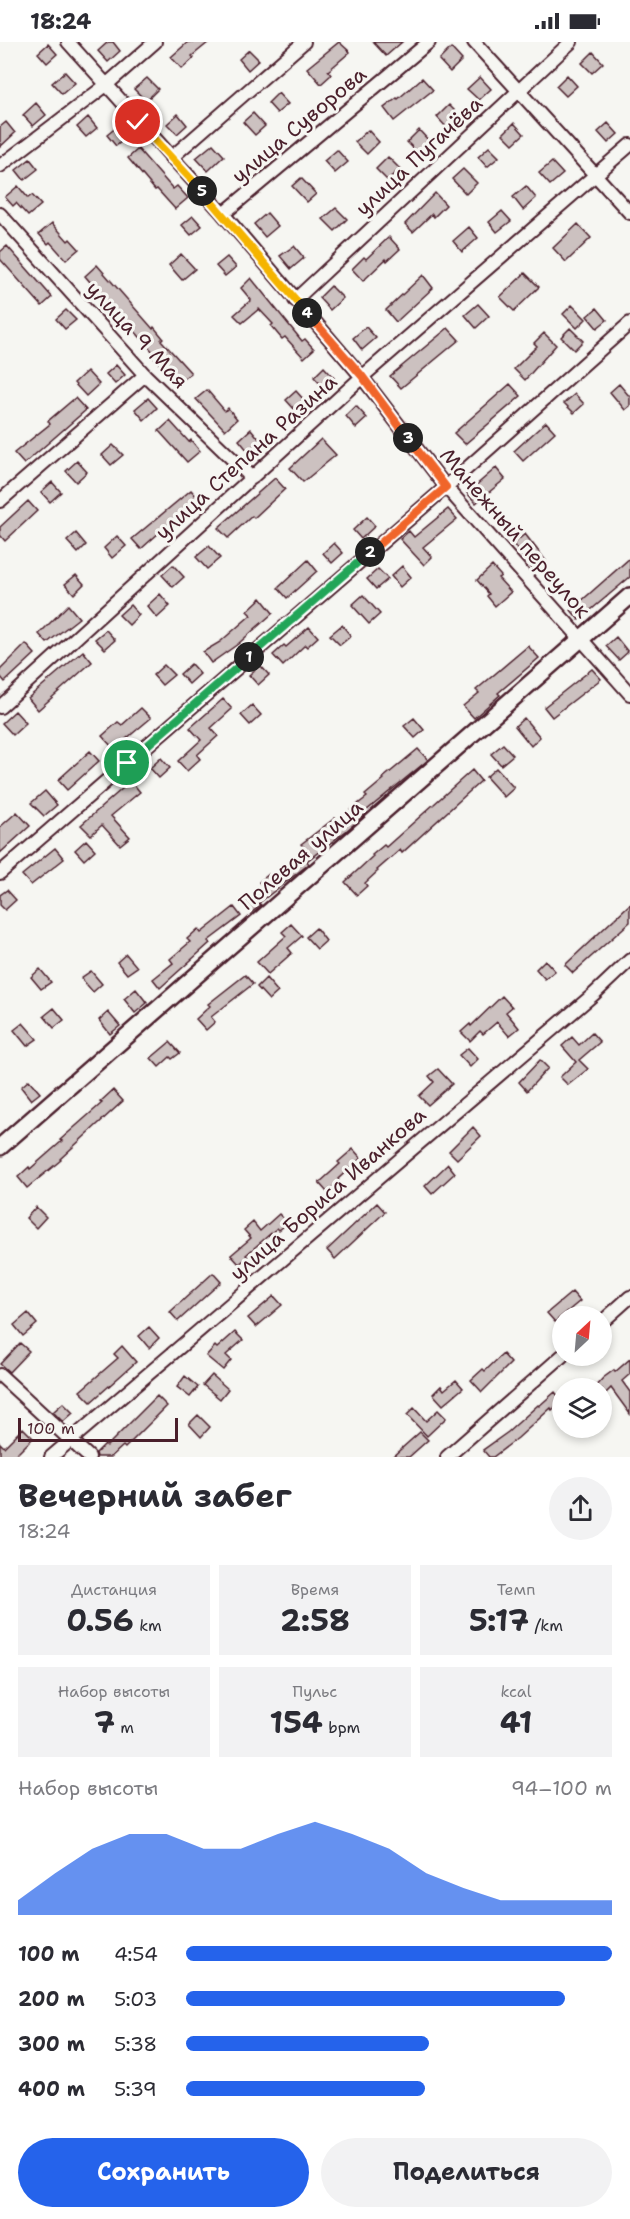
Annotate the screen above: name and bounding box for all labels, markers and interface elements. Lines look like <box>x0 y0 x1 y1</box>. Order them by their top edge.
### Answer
text: 18:24 <box>30 7 91 36</box>
street label: улица Суворова <box>226 60 372 190</box>
street label: улица Пугачёва <box>349 90 489 222</box>
pin <box>112 96 163 147</box>
icon: check <box>121 105 154 138</box>
pin: 5 <box>187 176 217 206</box>
text: 5 <box>197 180 207 201</box>
street label: улица 9 Мая <box>80 275 194 395</box>
pin: 4 <box>292 298 322 328</box>
text: 4 <box>301 302 313 323</box>
street label: улица Степана Разина <box>149 368 343 546</box>
pin: 3 <box>393 423 423 453</box>
text: 3 <box>402 427 414 448</box>
street label: Манежный переулок <box>433 442 597 624</box>
pin: 2 <box>355 537 385 567</box>
text: 2 <box>364 541 376 562</box>
pin: 1 <box>234 642 264 672</box>
text: 1 <box>245 646 253 667</box>
pin <box>101 737 152 788</box>
icon: arrive <box>110 746 143 779</box>
street label: Полевая улица <box>233 793 369 917</box>
street label: улица Бориса Иванкова <box>224 1101 432 1287</box>
north arrow <box>552 1306 612 1366</box>
map controls <box>552 1306 612 1438</box>
button: layers <box>552 1378 612 1438</box>
scale bar <box>18 1415 178 1442</box>
text: 100 m <box>27 1418 75 1439</box>
text: Вечерний забег <box>18 1473 292 1518</box>
button: share <box>549 1477 612 1540</box>
text: 18:24 <box>18 1518 70 1544</box>
text: Дистанция <box>71 1579 157 1600</box>
text: Время <box>291 1579 339 1600</box>
text: Темп <box>497 1579 535 1600</box>
text: 0.56 <box>66 1600 134 1641</box>
text: 2:58 <box>280 1600 350 1641</box>
text: 5:17 <box>469 1600 529 1641</box>
text: km <box>134 1615 162 1636</box>
text: /km <box>529 1615 563 1636</box>
text: Набор высоты <box>58 1681 170 1702</box>
text: Пульс <box>293 1681 337 1702</box>
text: kcal <box>500 1681 532 1702</box>
text: 7 <box>94 1702 115 1743</box>
text: 154 <box>270 1702 323 1743</box>
text: 41 <box>500 1702 532 1743</box>
text: m <box>115 1717 134 1738</box>
text: bpm <box>323 1717 360 1738</box>
text: Набор высоты <box>18 1775 158 1801</box>
text: 94–100 m <box>511 1775 612 1801</box>
text: 100 m <box>18 1941 80 1967</box>
text: 4:54 <box>114 1941 158 1967</box>
text: 200 m <box>18 1986 85 2012</box>
text: 5:03 <box>114 1986 157 2012</box>
text: 300 m <box>18 2031 85 2057</box>
text: 5:38 <box>114 2031 157 2057</box>
text: 400 m <box>18 2076 85 2102</box>
text: 5:39 <box>114 2076 157 2102</box>
button: Сохранить <box>18 2138 309 2207</box>
button: Поделиться <box>321 2138 612 2207</box>

